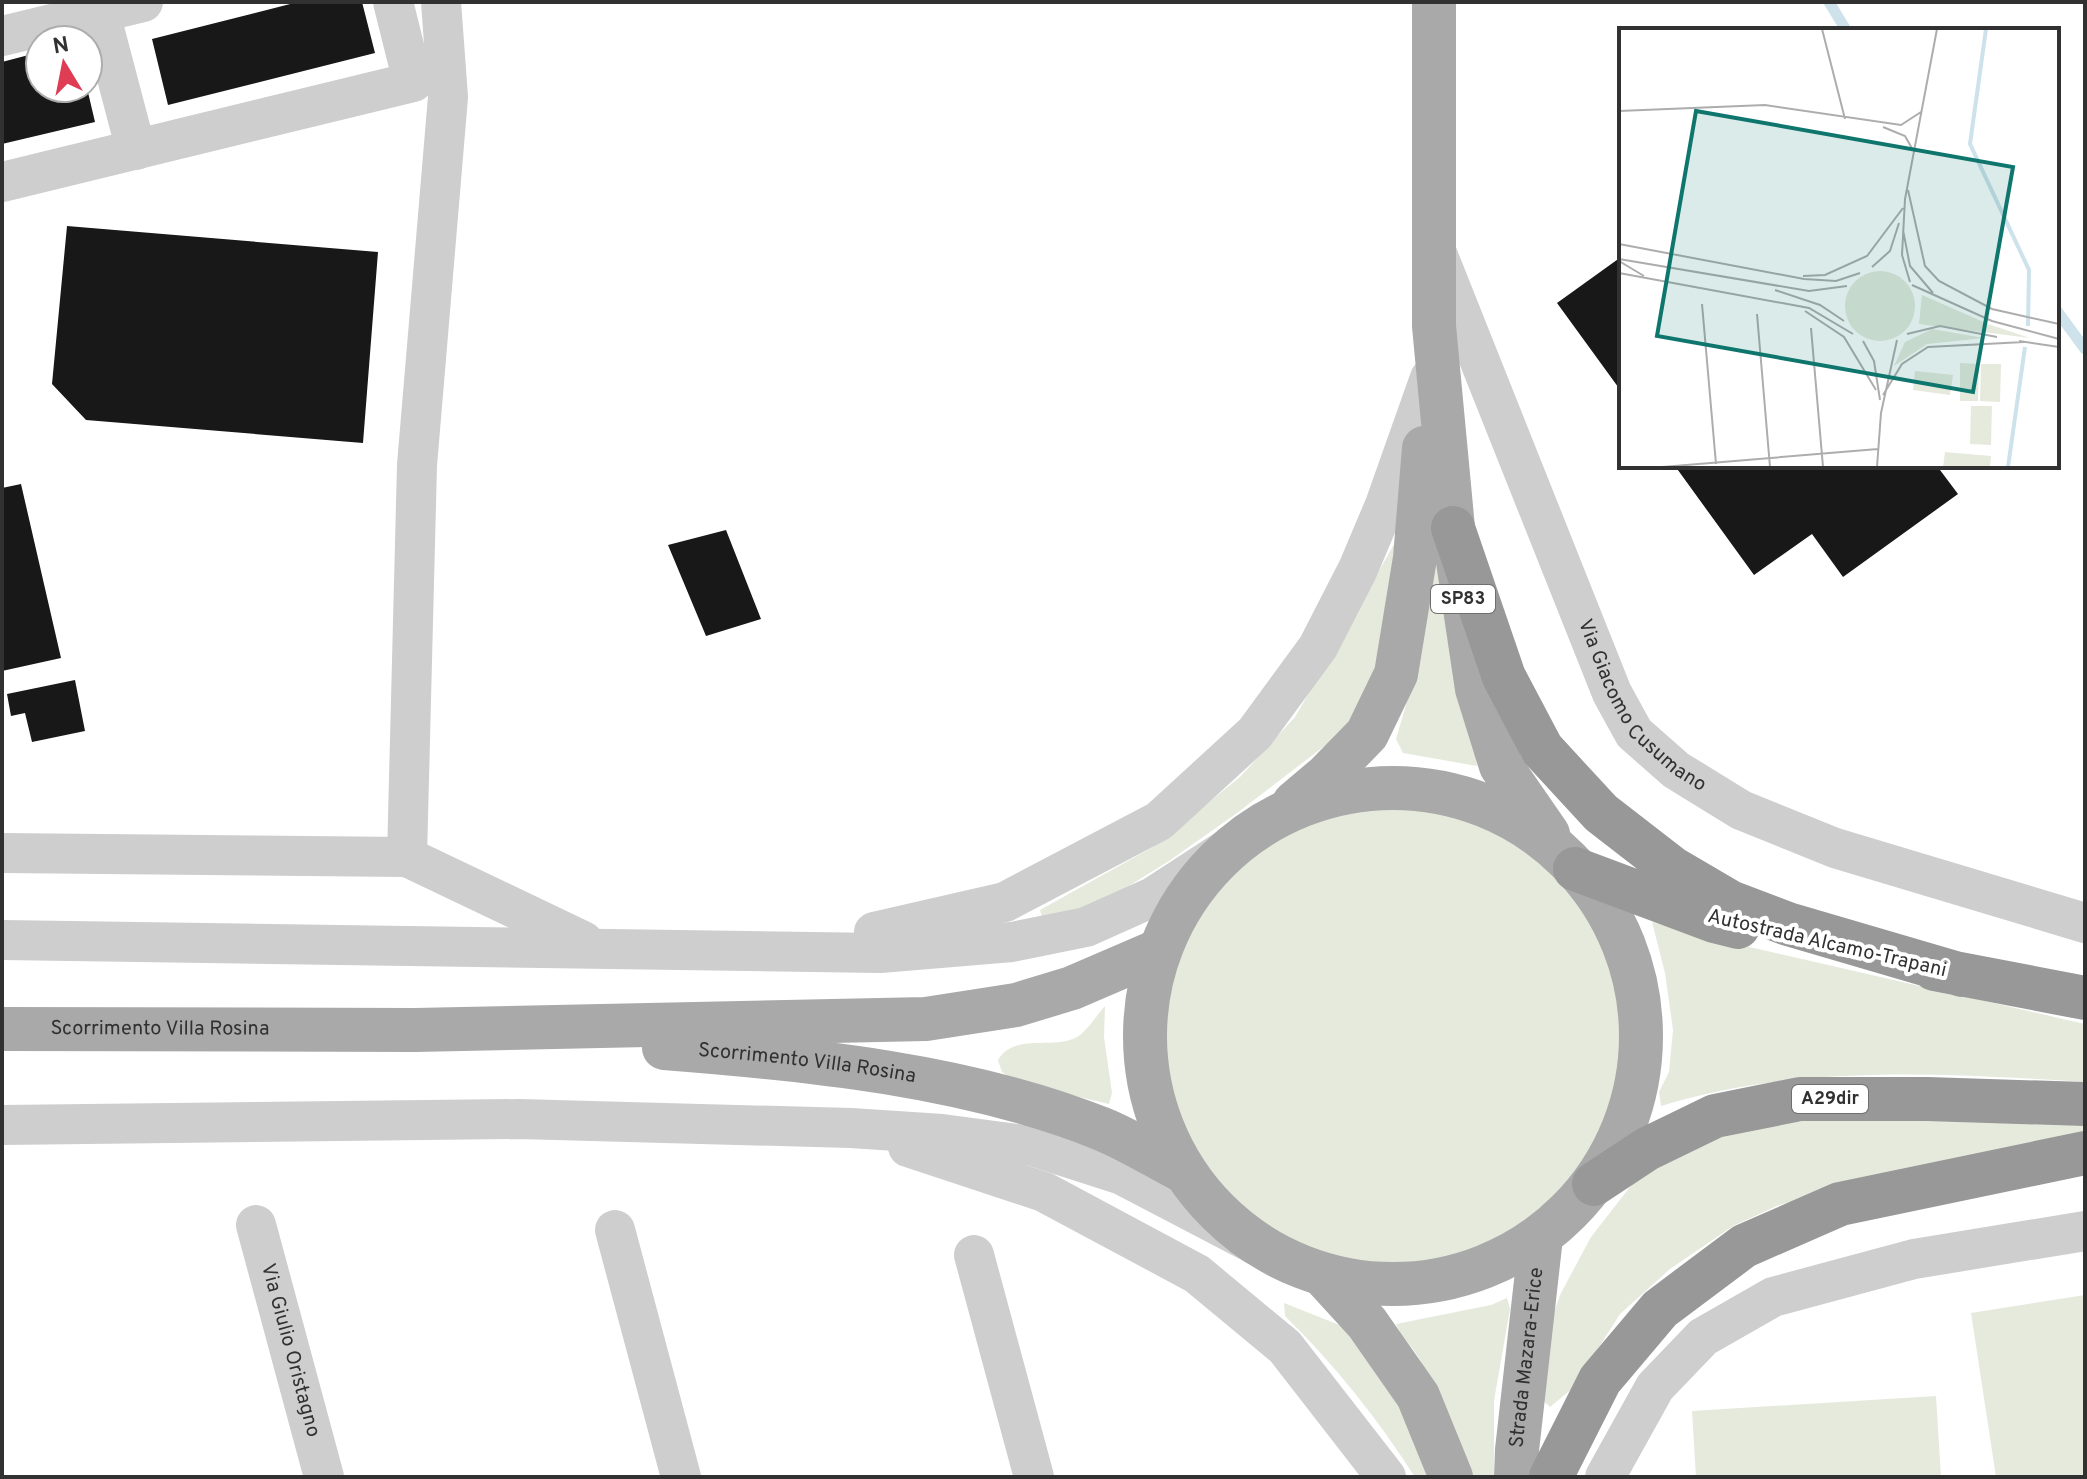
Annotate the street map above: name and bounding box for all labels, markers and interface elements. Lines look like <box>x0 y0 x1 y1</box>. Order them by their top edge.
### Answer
north arrow <box>24 24 104 104</box>
inset map <box>1619 28 2059 468</box>
text: N <box>51 32 71 61</box>
road number: SP83 <box>1431 585 1495 613</box>
street label: Via Giacomo Cusumano <box>1571 616 1711 798</box>
street label: Autostrada Alcamo-Trapani <box>1705 904 1949 984</box>
street label: Scorrimento Villa Rosina <box>50 1016 270 1043</box>
street label: Scorrimento Villa Rosina <box>697 1038 918 1090</box>
road number: A29dir <box>1792 1085 1868 1113</box>
street label: Via Giulio Oristagno <box>254 1261 326 1440</box>
street label: Strada Mazara-Erice <box>1504 1266 1550 1449</box>

